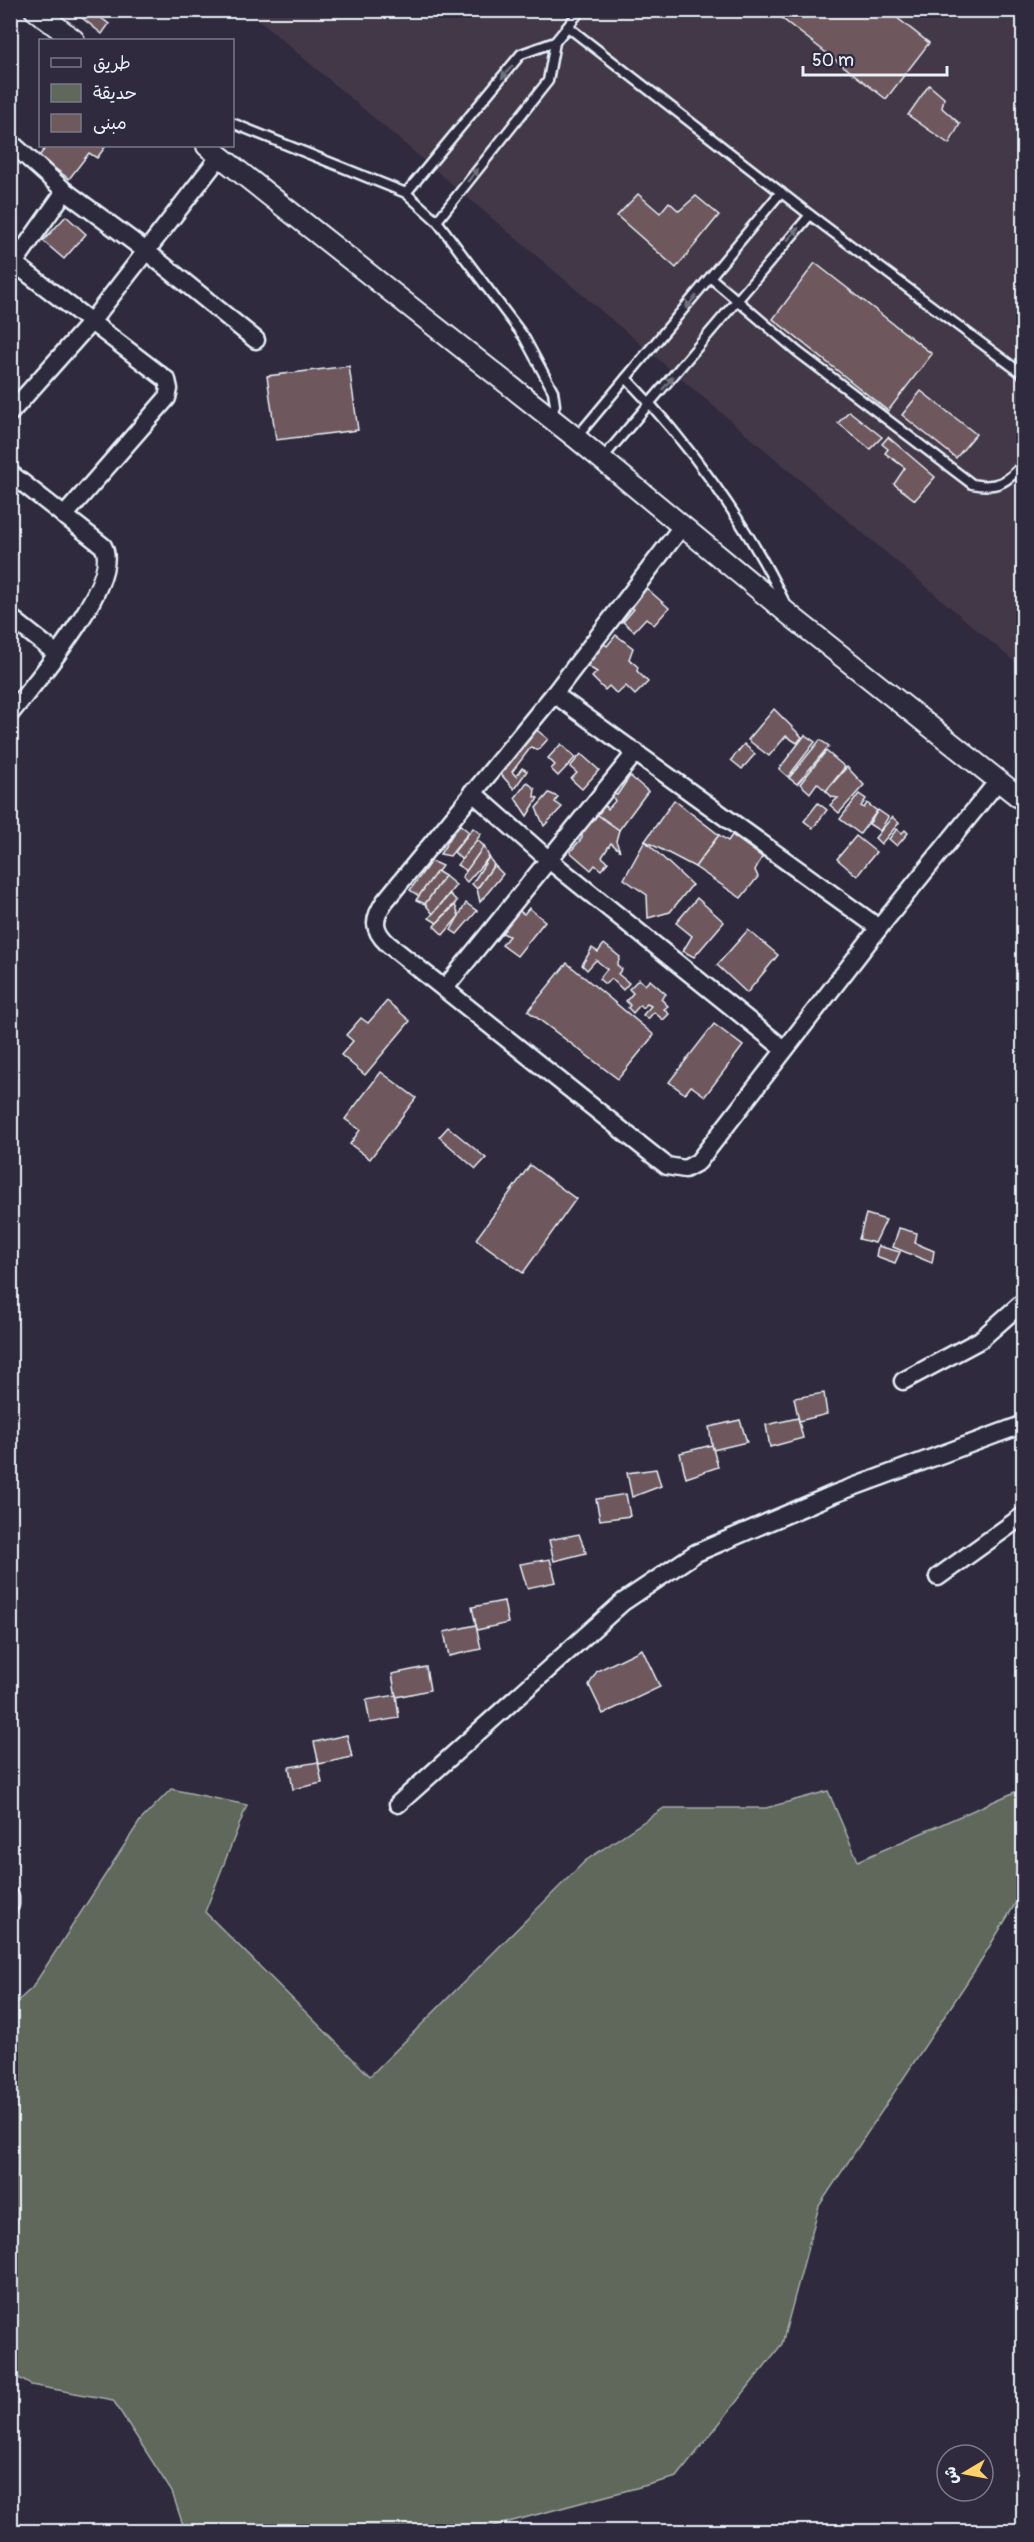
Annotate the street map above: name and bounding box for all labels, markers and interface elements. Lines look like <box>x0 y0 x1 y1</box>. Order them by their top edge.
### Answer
legend <box>39 39 234 147</box>
scale bar <box>803 39 947 77</box>
text: 50 m <box>812 49 854 72</box>
text: طريق <box>93 52 131 75</box>
one-way arrow <box>501 64 514 79</box>
text: حديقة <box>93 82 137 105</box>
text: مبنى <box>93 112 127 135</box>
one-way arrow <box>466 168 479 183</box>
one-way arrow <box>787 226 800 242</box>
one-way arrow <box>684 294 697 310</box>
one-way arrow <box>661 375 674 391</box>
north arrow <box>935 2443 995 2503</box>
text: ش <box>940 2465 963 2486</box>

